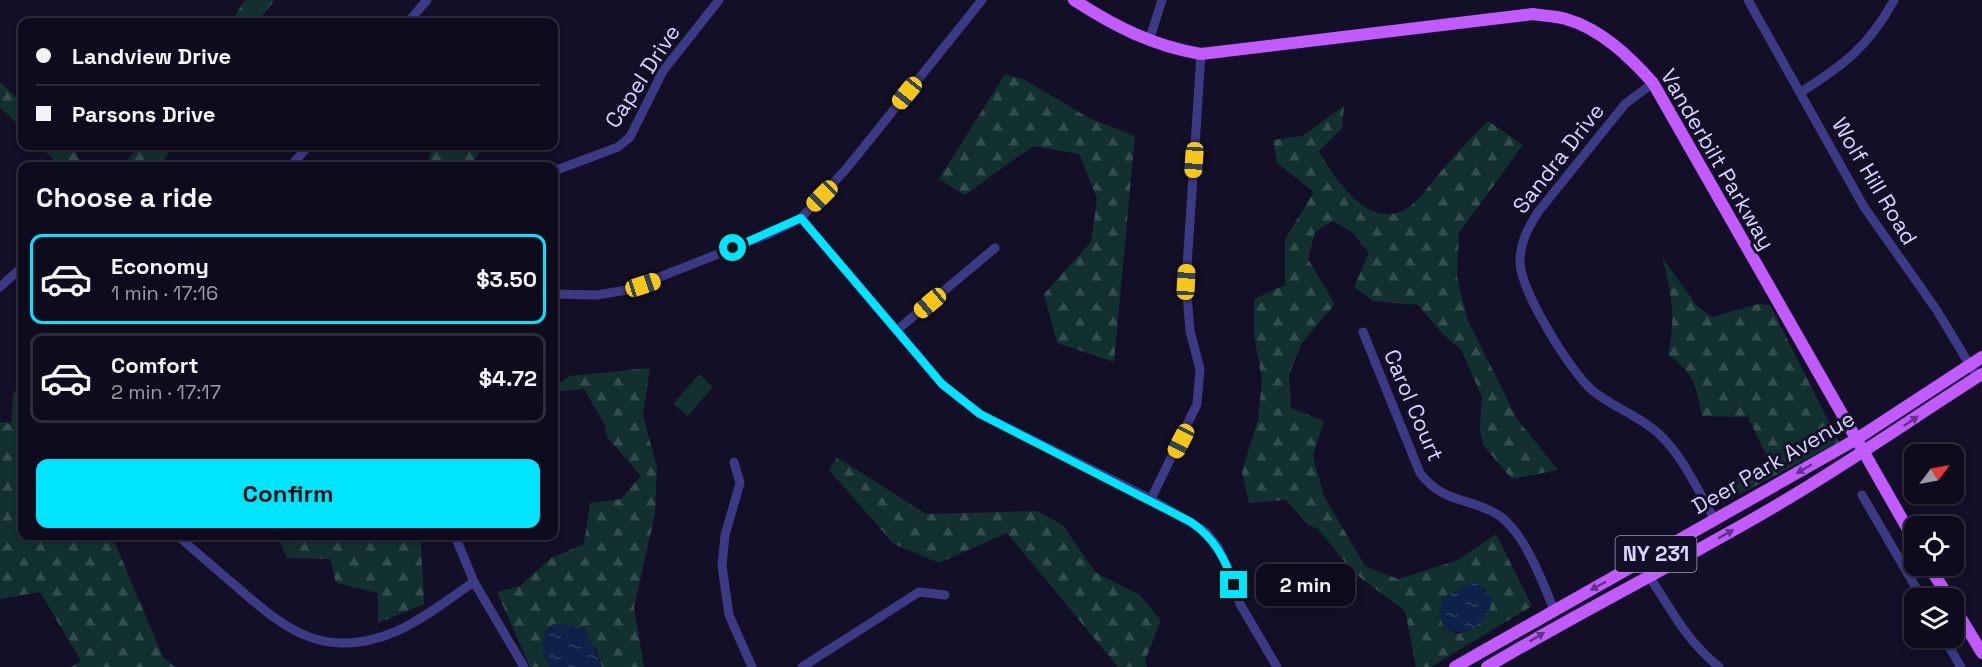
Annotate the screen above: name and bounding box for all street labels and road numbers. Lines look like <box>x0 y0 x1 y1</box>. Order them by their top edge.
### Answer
street label: Capel Drive <box>598 19 686 133</box>
street label: Vanderbilt Parkway <box>1655 64 1781 254</box>
street label: Sandra Drive <box>1506 97 1610 219</box>
street label: Wolf Hill Road <box>1826 112 1924 250</box>
street label: Carol Court <box>1378 345 1450 465</box>
street label: Deer Park Avenue <box>1687 404 1859 520</box>
road number: NY 231 <box>1616 536 1696 572</box>

